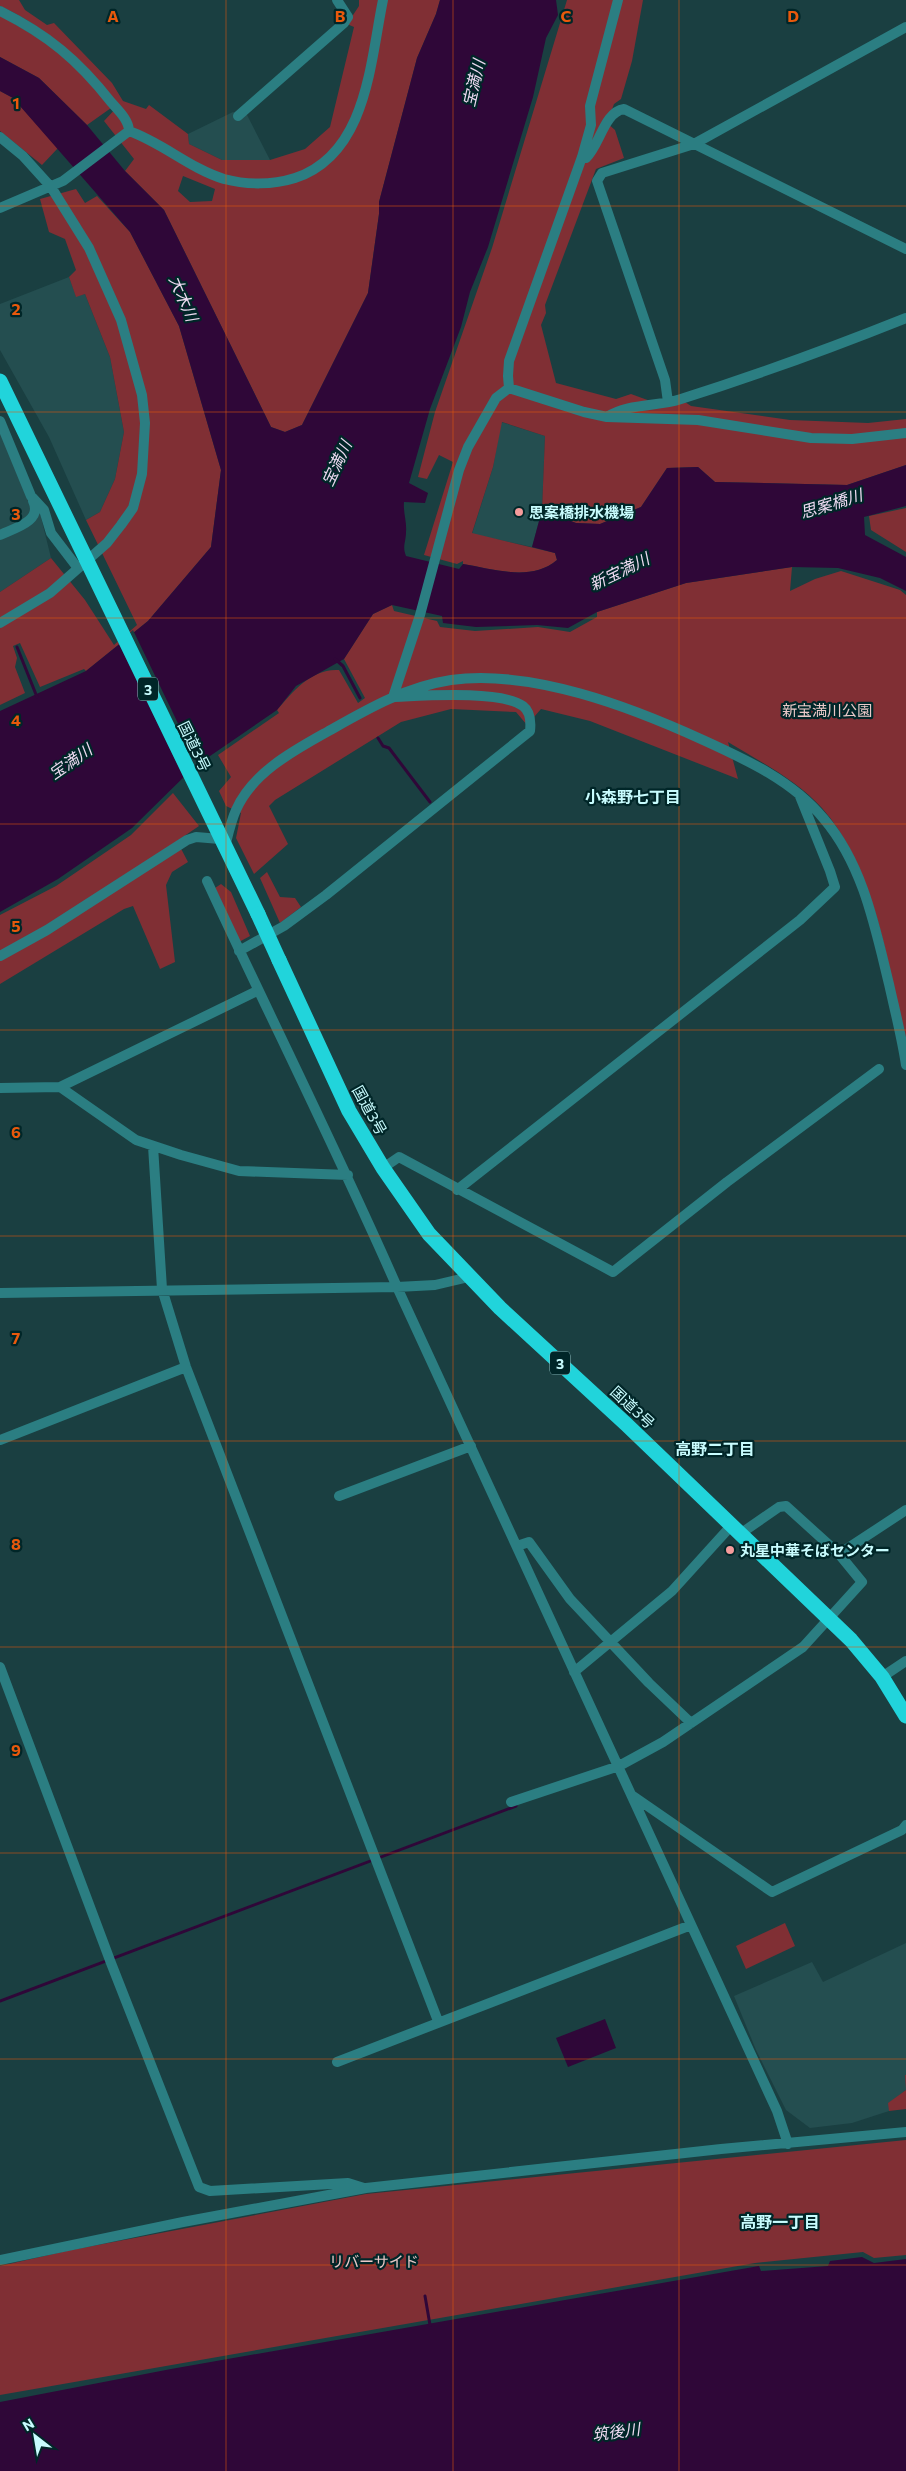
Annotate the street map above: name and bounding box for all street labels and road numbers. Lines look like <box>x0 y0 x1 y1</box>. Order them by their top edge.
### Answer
road number: 3 <box>138 678 158 701</box>
street label: 国道3号 <box>175 718 215 774</box>
street label: 国道3号 <box>349 1082 391 1138</box>
road number: 3 <box>550 1352 570 1375</box>
street label: 国道3号 <box>607 1382 659 1432</box>

